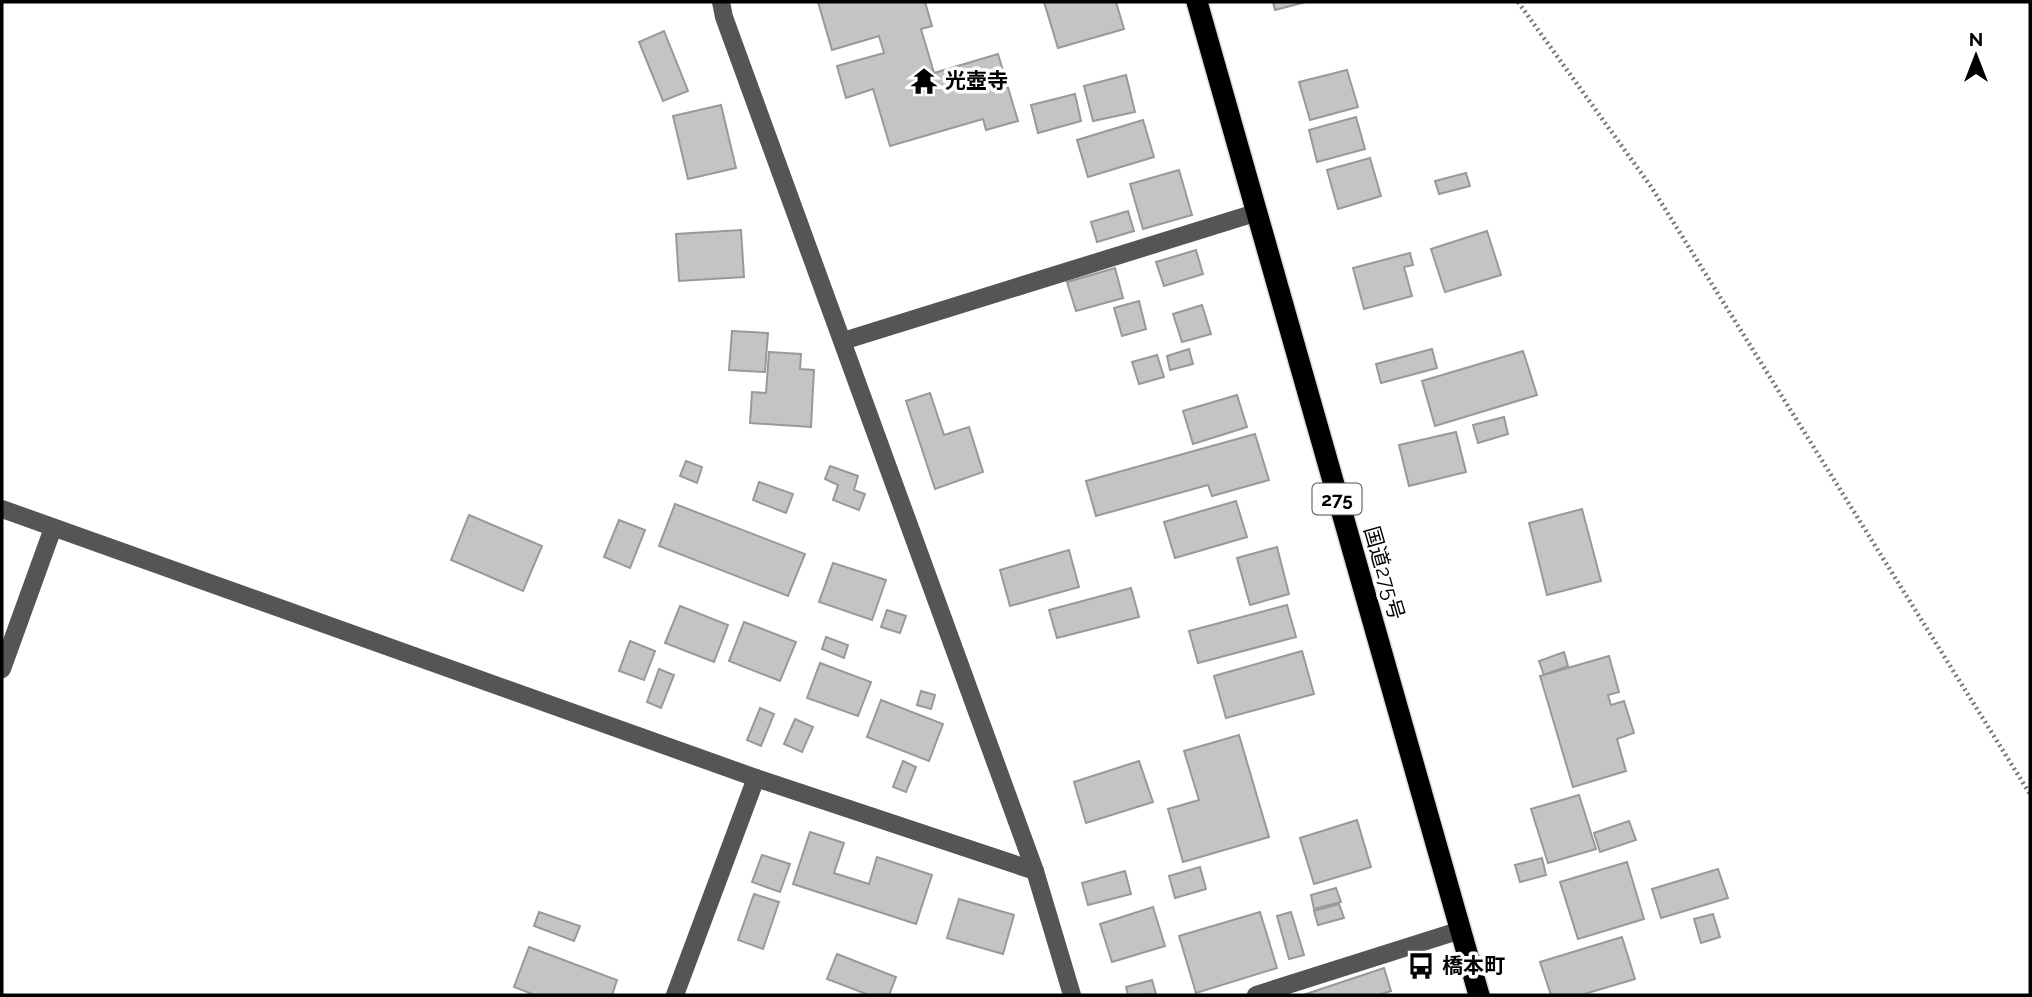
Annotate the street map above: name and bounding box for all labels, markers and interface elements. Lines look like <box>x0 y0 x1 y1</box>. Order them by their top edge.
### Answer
north arrow <box>1941 21 2011 91</box>
text: N <box>1969 28 1983 50</box>
temple icon: 光壺寺 <box>909 66 939 96</box>
place label: 光壺寺 <box>945 68 1008 93</box>
road number: 275 <box>1312 484 1362 514</box>
street label: 国道275号 <box>1359 523 1410 623</box>
bus stop icon: 橋本町 <box>1406 951 1436 981</box>
place label: 橋本町 <box>1442 953 1505 978</box>

